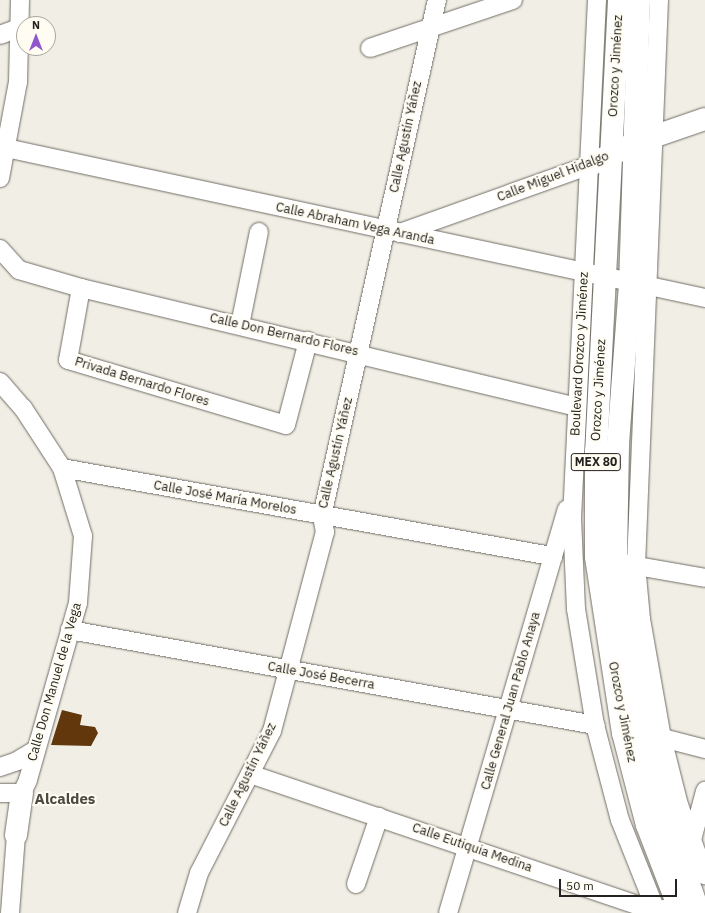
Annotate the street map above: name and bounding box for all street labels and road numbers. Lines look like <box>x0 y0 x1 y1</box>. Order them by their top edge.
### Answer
street label: Orozco y Jiménez <box>606 15 626 117</box>
street label: Calle Agustín Yáñez <box>387 80 425 194</box>
street label: Calle Miguel Hidalgo <box>495 148 611 206</box>
street label: Calle Abraham Vega Aranda <box>274 200 436 248</box>
street label: Boulevard Orozco y Jiménez <box>568 271 592 437</box>
street label: Calle Don Bernardo Flores <box>208 310 360 360</box>
street label: Orozco y Jiménez <box>589 339 609 441</box>
street label: Privada Bernardo Flores <box>73 354 211 410</box>
street label: Calle Agustín Yáñez <box>316 396 356 510</box>
road number: MEX 80 <box>570 452 622 472</box>
street label: Calle José María Morelos <box>152 478 298 518</box>
street label: Calle Don Manuel de la Vega <box>25 601 85 763</box>
street label: Calle General Juan Pablo Anaya <box>478 610 544 792</box>
street label: Calle José Becerra <box>266 659 376 693</box>
street label: Orozco y Jiménez <box>605 660 639 764</box>
street label: Calle Agustín Yáñez <box>216 720 280 830</box>
street label: Calle Eutiquia Medina <box>410 820 534 876</box>

